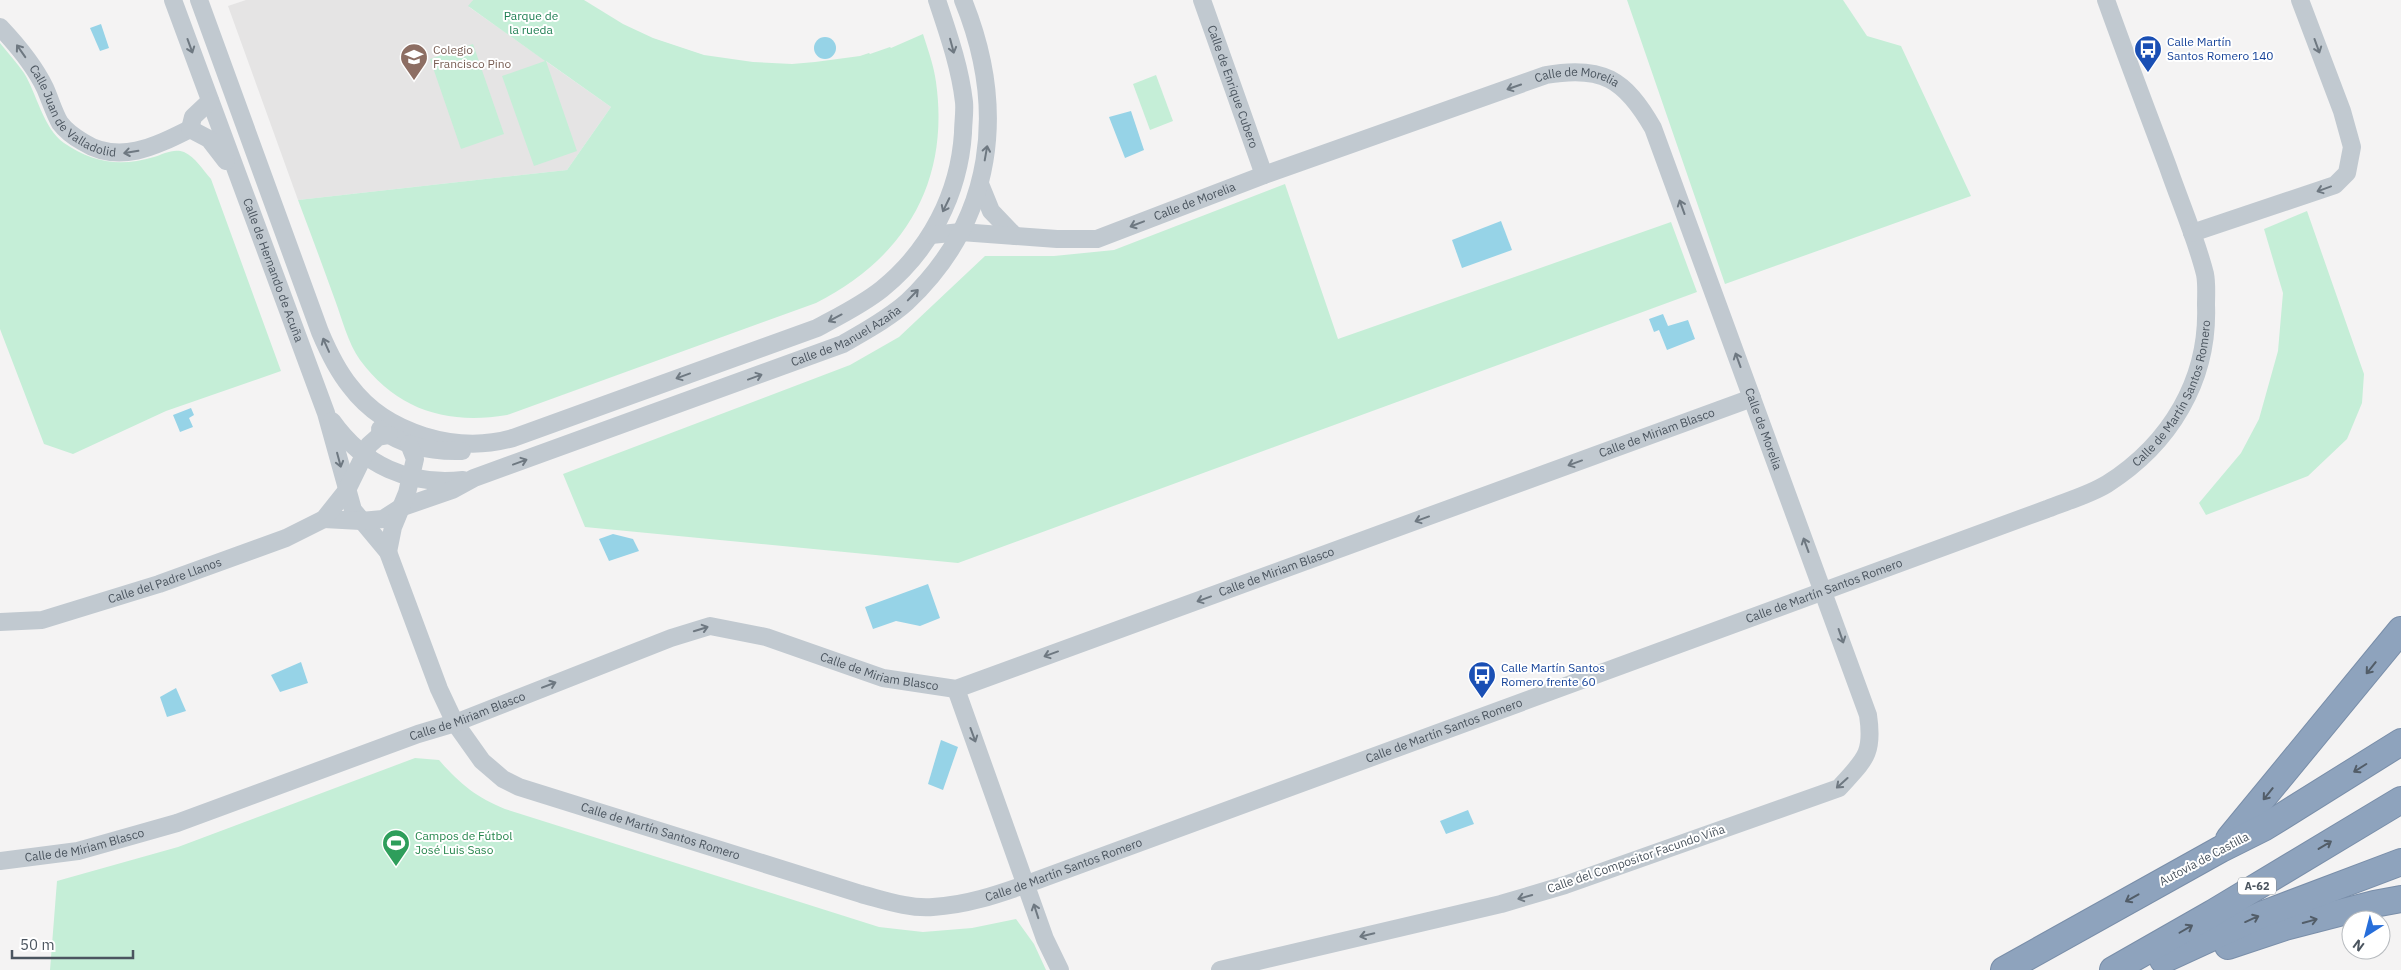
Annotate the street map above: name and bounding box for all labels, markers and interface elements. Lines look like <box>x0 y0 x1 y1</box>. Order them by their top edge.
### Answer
park label: Parque de la rueda <box>504 8 559 37</box>
street label: Calle de Enrique Cubero <box>1204 23 1262 150</box>
bus stop icon: Calle Martín Santos Romero 140 <box>2133 34 2163 73</box>
place label: Calle Martín Santos Romero 140 <box>2167 34 2274 63</box>
one-way arrow <box>186 38 195 53</box>
one-way arrow <box>948 38 957 54</box>
one-way arrow <box>2313 38 2322 53</box>
school or university icon: Colegio Francisco Pino <box>399 42 429 81</box>
place label: Colegio Francisco Pino <box>433 42 512 71</box>
one-way arrow <box>16 44 26 58</box>
street label: Calle Juan de Valladolid <box>26 62 117 160</box>
street label: Calle de Morelia <box>1532 64 1623 90</box>
one-way arrow <box>1506 82 1522 92</box>
one-way arrow <box>981 145 991 161</box>
one-way arrow <box>123 148 139 158</box>
street label: Calle de Morelia <box>1151 178 1238 224</box>
one-way arrow <box>2317 185 2332 194</box>
street label: Calle de Hernando de Acuña <box>240 196 307 345</box>
one-way arrow <box>940 197 950 212</box>
one-way arrow <box>1677 200 1686 215</box>
one-way arrow <box>1130 220 1145 229</box>
one-way arrow <box>907 289 919 301</box>
street label: Calle de Manuel Azaña <box>789 302 904 369</box>
one-way arrow <box>827 313 842 323</box>
street label: Calle de Martín Santos Romero <box>2129 319 2213 469</box>
one-way arrow <box>320 338 330 353</box>
one-way arrow <box>1733 352 1742 368</box>
one-way arrow <box>676 372 691 381</box>
one-way arrow <box>747 372 762 381</box>
street label: Calle de Morelia <box>1742 386 1786 472</box>
street label: Calle de Miriam Blasco <box>1597 404 1717 460</box>
one-way arrow <box>334 451 344 467</box>
one-way arrow <box>511 457 527 466</box>
one-way arrow <box>1567 459 1583 468</box>
one-way arrow <box>1415 515 1430 524</box>
one-way arrow <box>1801 538 1810 553</box>
street label: Calle de Miriam Blasco <box>1216 543 1336 599</box>
street label: Calle del Padre Llanos <box>106 554 224 606</box>
street label: Calle de Martín Santos Romero <box>1743 555 1905 626</box>
one-way arrow <box>1196 595 1212 604</box>
one-way arrow <box>693 623 709 633</box>
one-way arrow <box>1836 628 1846 644</box>
street label: Calle de Miriam Blasco <box>818 649 940 693</box>
one-way arrow <box>1044 650 1059 659</box>
bus stop icon: Calle Martín Santos Romero frente 60 <box>1467 660 1497 699</box>
place label: Calle Martín Santos Romero frente 60 <box>1501 660 1605 689</box>
one-way arrow <box>2366 662 2377 675</box>
one-way arrow <box>541 680 556 689</box>
street label: Calle de Miriam Blasco <box>407 688 528 744</box>
street label: Calle de Martín Santos Romero <box>1363 694 1525 766</box>
one-way arrow <box>969 726 978 742</box>
one-way arrow <box>2353 764 2367 774</box>
one-way arrow <box>1835 777 1848 789</box>
one-way arrow <box>2262 787 2273 800</box>
street label: Calle de Martín Santos Romero <box>579 799 742 863</box>
street label: Calle del Compositor Facundo Viña <box>1545 821 1727 896</box>
street label: Calle de Miriam Blasco <box>24 825 146 865</box>
sports icon: Campos de Fútbol José Luis Saso <box>381 828 411 867</box>
place label: Campos de Fútbol José Luis Saso <box>415 828 512 857</box>
street label: Autovía de Castilla <box>2156 828 2252 889</box>
street label: Calle de Martín Santos Romero <box>983 834 1144 904</box>
one-way arrow <box>2317 840 2331 850</box>
road number: A-62 <box>2238 878 2276 894</box>
one-way arrow <box>1517 892 1533 902</box>
one-way arrow <box>2126 894 2140 904</box>
one-way arrow <box>1031 904 1041 920</box>
north arrow <box>2341 910 2391 960</box>
one-way arrow <box>2244 914 2259 924</box>
one-way arrow <box>2302 915 2318 925</box>
one-way arrow <box>2178 923 2192 933</box>
scale bar <box>12 928 134 960</box>
one-way arrow <box>1359 931 1375 940</box>
text: 50 m <box>20 935 55 954</box>
text: N <box>2349 935 2368 956</box>

